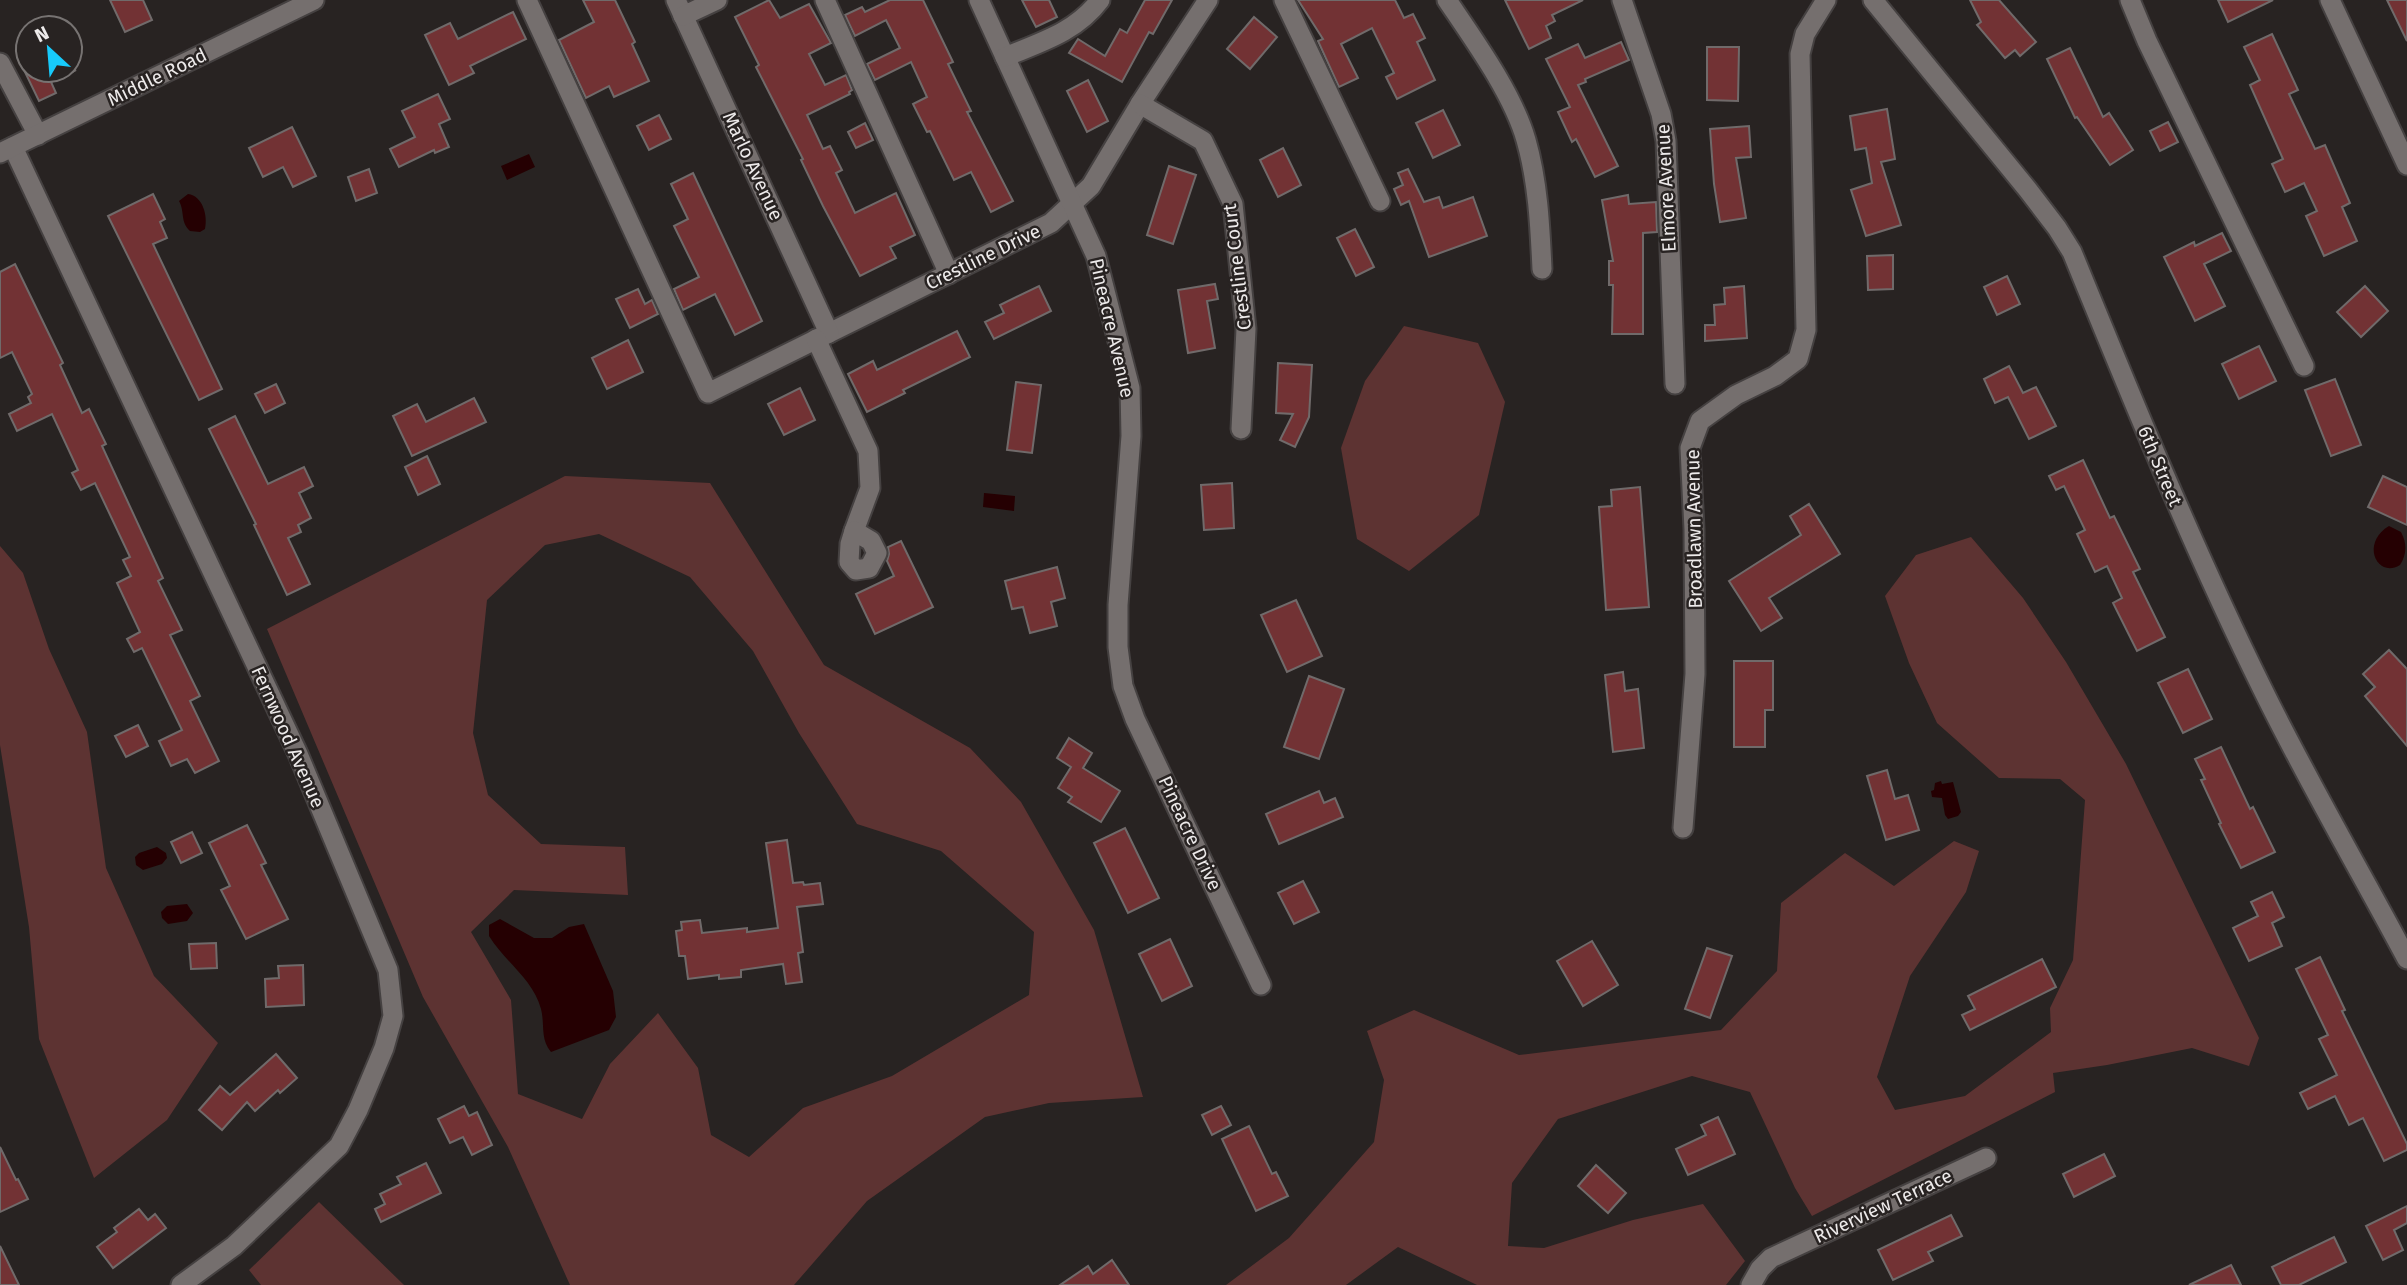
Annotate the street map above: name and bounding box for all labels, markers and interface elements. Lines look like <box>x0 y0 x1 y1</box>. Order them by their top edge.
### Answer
north arrow <box>14 14 84 84</box>
text: N <box>31 21 52 47</box>
street label: Middle Road <box>104 43 210 111</box>
street label: Marlo Avenue <box>718 108 788 224</box>
street label: Elmore Avenue <box>1651 123 1681 253</box>
street label: Crestline Court <box>1218 202 1256 331</box>
street label: Crestline Drive <box>922 219 1044 295</box>
street label: Pineacre Avenue <box>1085 256 1139 400</box>
street label: 6th Street <box>2133 423 2187 510</box>
street label: Broadlawn Avenue <box>1681 449 1707 609</box>
street label: Fernwood Avenue <box>246 663 330 811</box>
street label: Pineacre Drive <box>1153 772 1227 894</box>
street label: Riverview Terrace <box>1810 1164 1956 1248</box>

